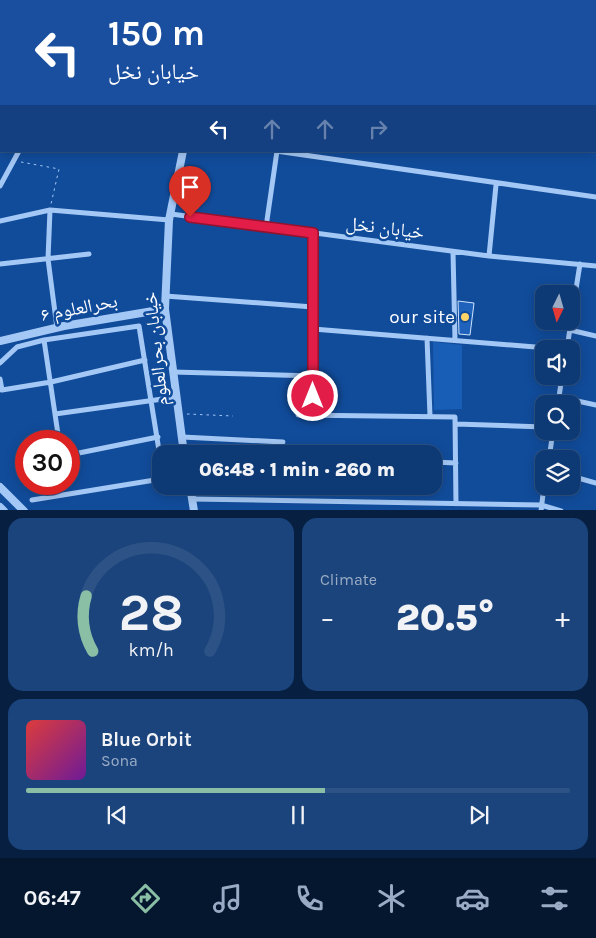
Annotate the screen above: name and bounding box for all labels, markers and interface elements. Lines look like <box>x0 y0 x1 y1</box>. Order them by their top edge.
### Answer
text: 150 m <box>108 13 205 54</box>
icon: left <box>25 20 90 85</box>
text: خیابان نخل <box>108 59 199 85</box>
icon: left <box>205 115 233 143</box>
icon: ahead <box>258 115 286 143</box>
icon: ahead <box>311 115 339 143</box>
icon: right <box>364 115 392 143</box>
pin <box>169 166 211 217</box>
icon: arrive <box>176 173 204 201</box>
street label: خیابان نخل <box>345 212 425 244</box>
north arrow <box>535 285 580 330</box>
map controls <box>535 285 580 495</box>
street label: بحرالعلوم ۶ <box>39 290 120 328</box>
street label: خیابان بحرالعلوم <box>139 291 175 407</box>
place label: our site <box>389 306 455 328</box>
marker: our site <box>459 311 471 323</box>
button: sound <box>535 340 580 385</box>
position arrow <box>286 369 338 421</box>
button: search <box>535 395 580 440</box>
speed limit sign: 30 <box>15 430 80 495</box>
button: layers <box>535 450 580 495</box>
text: 06:48 · 1 min · 260 m <box>199 459 395 481</box>
text: Climate <box>320 570 377 589</box>
text: 28 <box>118 582 184 643</box>
text: 20.5° <box>396 595 494 640</box>
text: − <box>320 601 335 634</box>
text: + <box>555 601 570 634</box>
text: km/h <box>128 640 174 661</box>
text: Blue Orbit <box>101 729 192 751</box>
text: Sona <box>101 751 138 770</box>
icon: previous <box>103 801 131 829</box>
icon: pause <box>284 801 312 829</box>
icon: next <box>465 801 493 829</box>
icon: directions <box>128 881 163 916</box>
icon: music <box>210 881 245 916</box>
icon: phone <box>292 881 327 916</box>
icon: climate <box>374 881 409 916</box>
icon: car <box>455 881 490 916</box>
icon: filters <box>537 881 572 916</box>
text: 06:47 <box>23 885 81 911</box>

